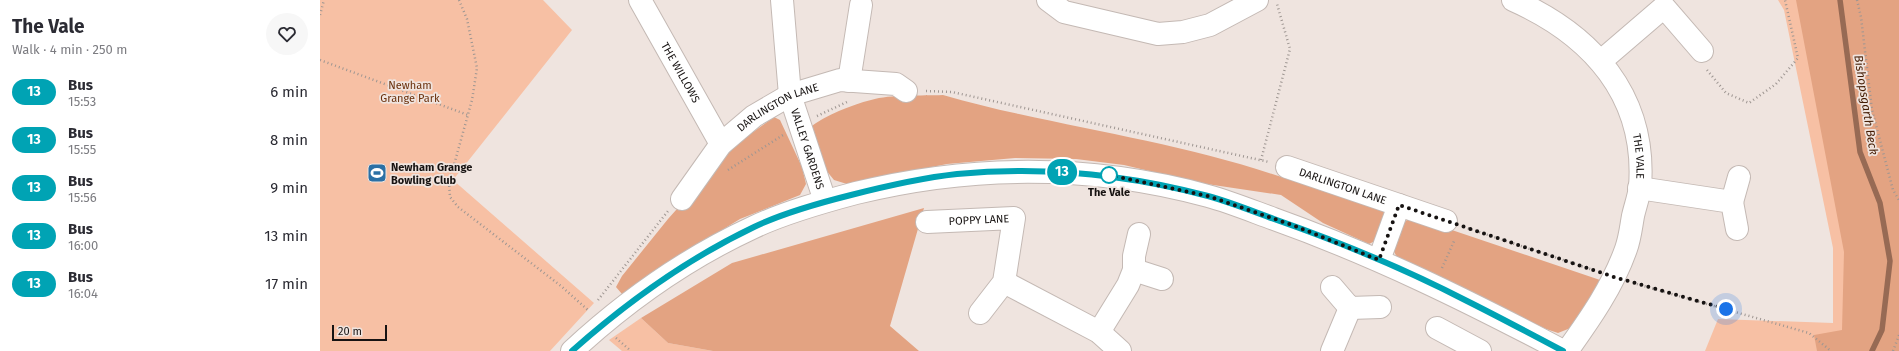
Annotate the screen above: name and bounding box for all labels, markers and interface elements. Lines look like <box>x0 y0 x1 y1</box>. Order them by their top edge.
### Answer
button: heart <box>266 13 308 55</box>
text: The Vale <box>12 15 85 38</box>
street label: THE WILLOWS <box>659 40 703 105</box>
text: Walk · 4 min · 250 m <box>12 42 127 57</box>
water label: Bishopsgarth Beck <box>1851 54 1881 156</box>
text: Bus <box>68 76 93 94</box>
park label: Newham Grange Park <box>380 79 440 105</box>
street label: DARLINGTON LANE <box>734 80 820 134</box>
text: 13 <box>27 83 41 100</box>
text: 6 min <box>270 83 308 101</box>
text: 15:53 <box>68 94 96 109</box>
street label: VALLEY GARDENS <box>788 107 827 191</box>
text: Bus <box>68 124 93 142</box>
text: 13 <box>27 131 41 148</box>
text: 8 min <box>270 131 308 149</box>
street label: THE VALE <box>1630 132 1647 179</box>
text: 15:55 <box>68 142 96 157</box>
line badge: 13 <box>1044 159 1080 185</box>
place label: Newham Grange Bowling Club <box>391 161 472 187</box>
sports icon: Newham Grange Bowling Club <box>366 162 388 184</box>
text: 13 <box>1055 163 1069 180</box>
street label: DARLINGTON LANE <box>1297 165 1388 207</box>
marker: The Vale <box>1100 166 1118 184</box>
text: Bus <box>68 172 93 190</box>
text: 13 <box>27 179 41 196</box>
text: 9 min <box>270 179 308 197</box>
place label: The Vale <box>1088 186 1130 199</box>
text: 15:56 <box>68 190 97 205</box>
street label: POPPY LANE <box>948 212 1010 227</box>
text: Bus <box>68 220 93 238</box>
text: 13 <box>27 227 41 244</box>
text: 13 min <box>264 227 308 245</box>
text: 16:00 <box>68 238 98 253</box>
text: Bus <box>68 268 93 286</box>
text: 13 <box>27 275 41 292</box>
text: 17 min <box>265 275 308 293</box>
text: 16:04 <box>68 286 98 301</box>
your location <box>1716 299 1736 319</box>
scale bar <box>332 323 387 342</box>
text: 20 m <box>338 325 362 338</box>

